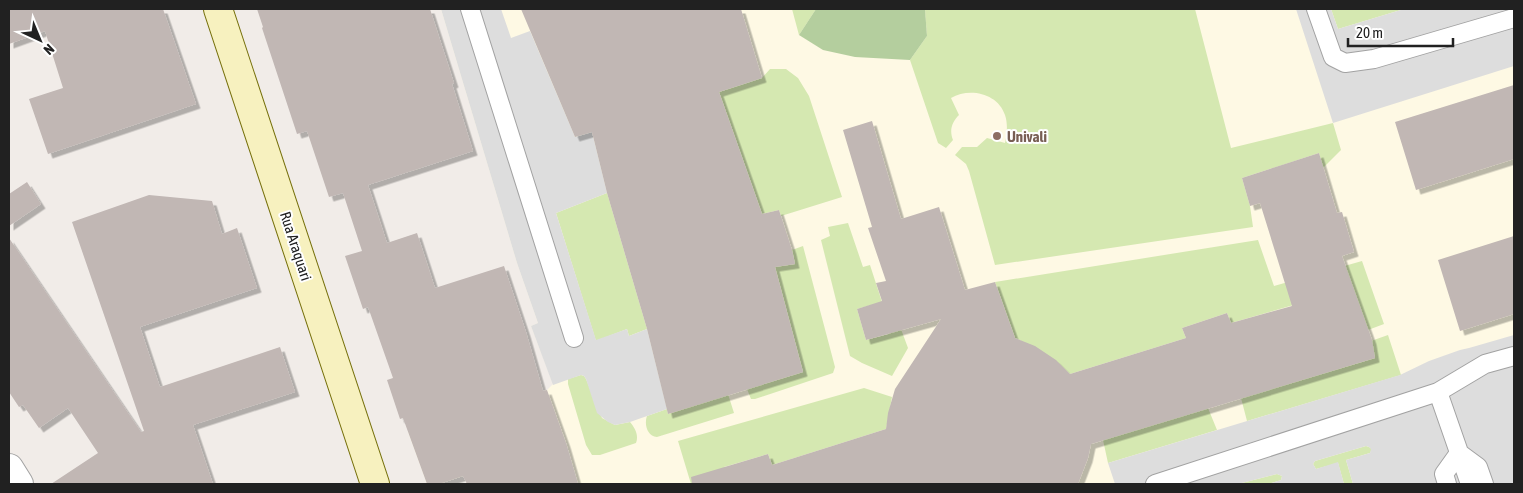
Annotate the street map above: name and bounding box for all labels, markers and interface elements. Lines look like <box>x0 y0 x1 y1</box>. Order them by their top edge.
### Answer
north arrow <box>15 15 65 65</box>
scale bar <box>1348 15 1453 47</box>
text: 20 m <box>1356 24 1383 41</box>
text: N <box>41 41 58 58</box>
place label: Univali <box>1007 128 1047 145</box>
marker: Univali <box>991 130 1003 142</box>
street label: Rua Araquari <box>277 209 315 283</box>

